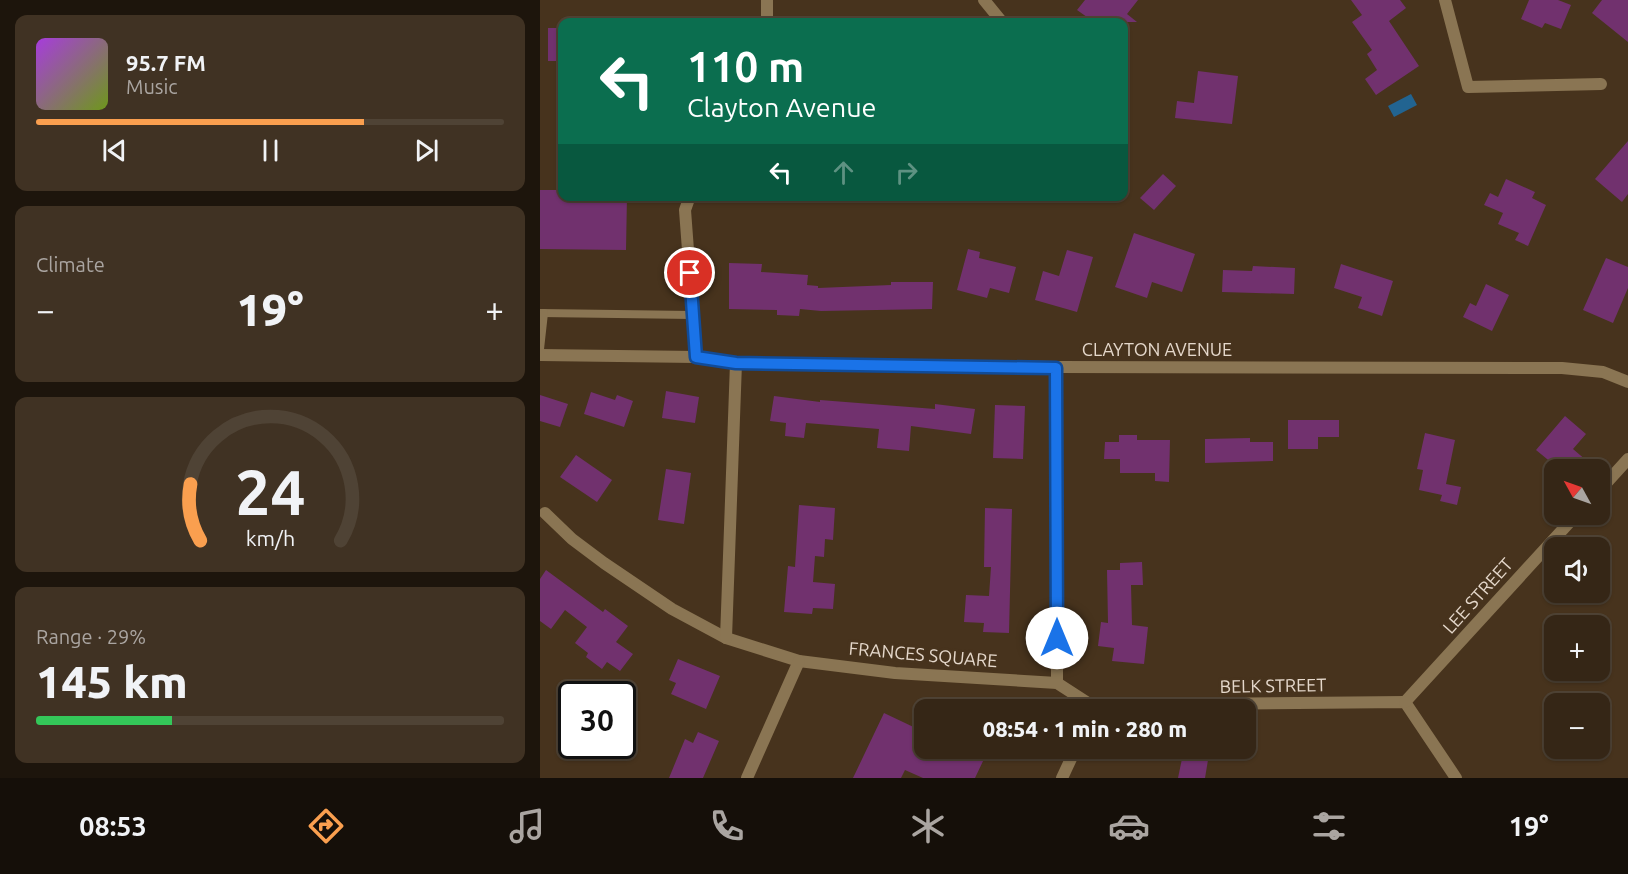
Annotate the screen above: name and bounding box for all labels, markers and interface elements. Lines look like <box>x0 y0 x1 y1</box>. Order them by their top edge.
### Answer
icon: left <box>588 42 666 120</box>
text: 110 m <box>687 43 804 90</box>
text: 95.7 FM <box>126 50 206 75</box>
text: Music <box>126 75 178 98</box>
text: Clayton Avenue <box>687 92 876 122</box>
icon: previous <box>98 134 131 167</box>
icon: pause <box>254 134 287 167</box>
icon: next <box>410 134 443 167</box>
icon: left <box>764 156 797 189</box>
icon: ahead <box>827 156 860 189</box>
icon: right <box>890 156 923 189</box>
pin <box>664 247 715 298</box>
text: Climate <box>36 253 105 276</box>
icon: arrive <box>673 256 706 289</box>
text: 19° <box>236 284 304 335</box>
text: − <box>36 291 55 328</box>
text: + <box>485 291 504 328</box>
street label: CLAYTON AVENUE <box>1082 339 1232 359</box>
text: 24 <box>235 458 305 528</box>
north arrow <box>1544 459 1610 525</box>
map controls <box>1544 459 1610 759</box>
text: km/h <box>245 527 295 551</box>
button: sound <box>1544 537 1610 603</box>
street label: LEE STREET <box>1438 554 1516 637</box>
position arrow <box>1025 606 1089 670</box>
button: + <box>1544 615 1610 681</box>
text: Range · 29% <box>36 625 146 648</box>
street label: FRANCES SQUARE <box>848 638 998 671</box>
text: 145 km <box>36 656 188 707</box>
street label: BELK STREET <box>1220 674 1326 696</box>
speed limit sign: 30 <box>558 681 636 759</box>
button: − <box>1544 693 1610 759</box>
text: 08:54 · 1 min · 280 m <box>983 716 1187 741</box>
icon: directions <box>305 805 347 847</box>
icon: music <box>506 805 548 847</box>
icon: phone <box>706 805 748 847</box>
icon: climate <box>907 805 949 847</box>
icon: car <box>1108 805 1150 847</box>
icon: filters <box>1308 805 1350 847</box>
text: 08:53 <box>79 811 147 841</box>
text: 19° <box>1509 811 1549 841</box>

